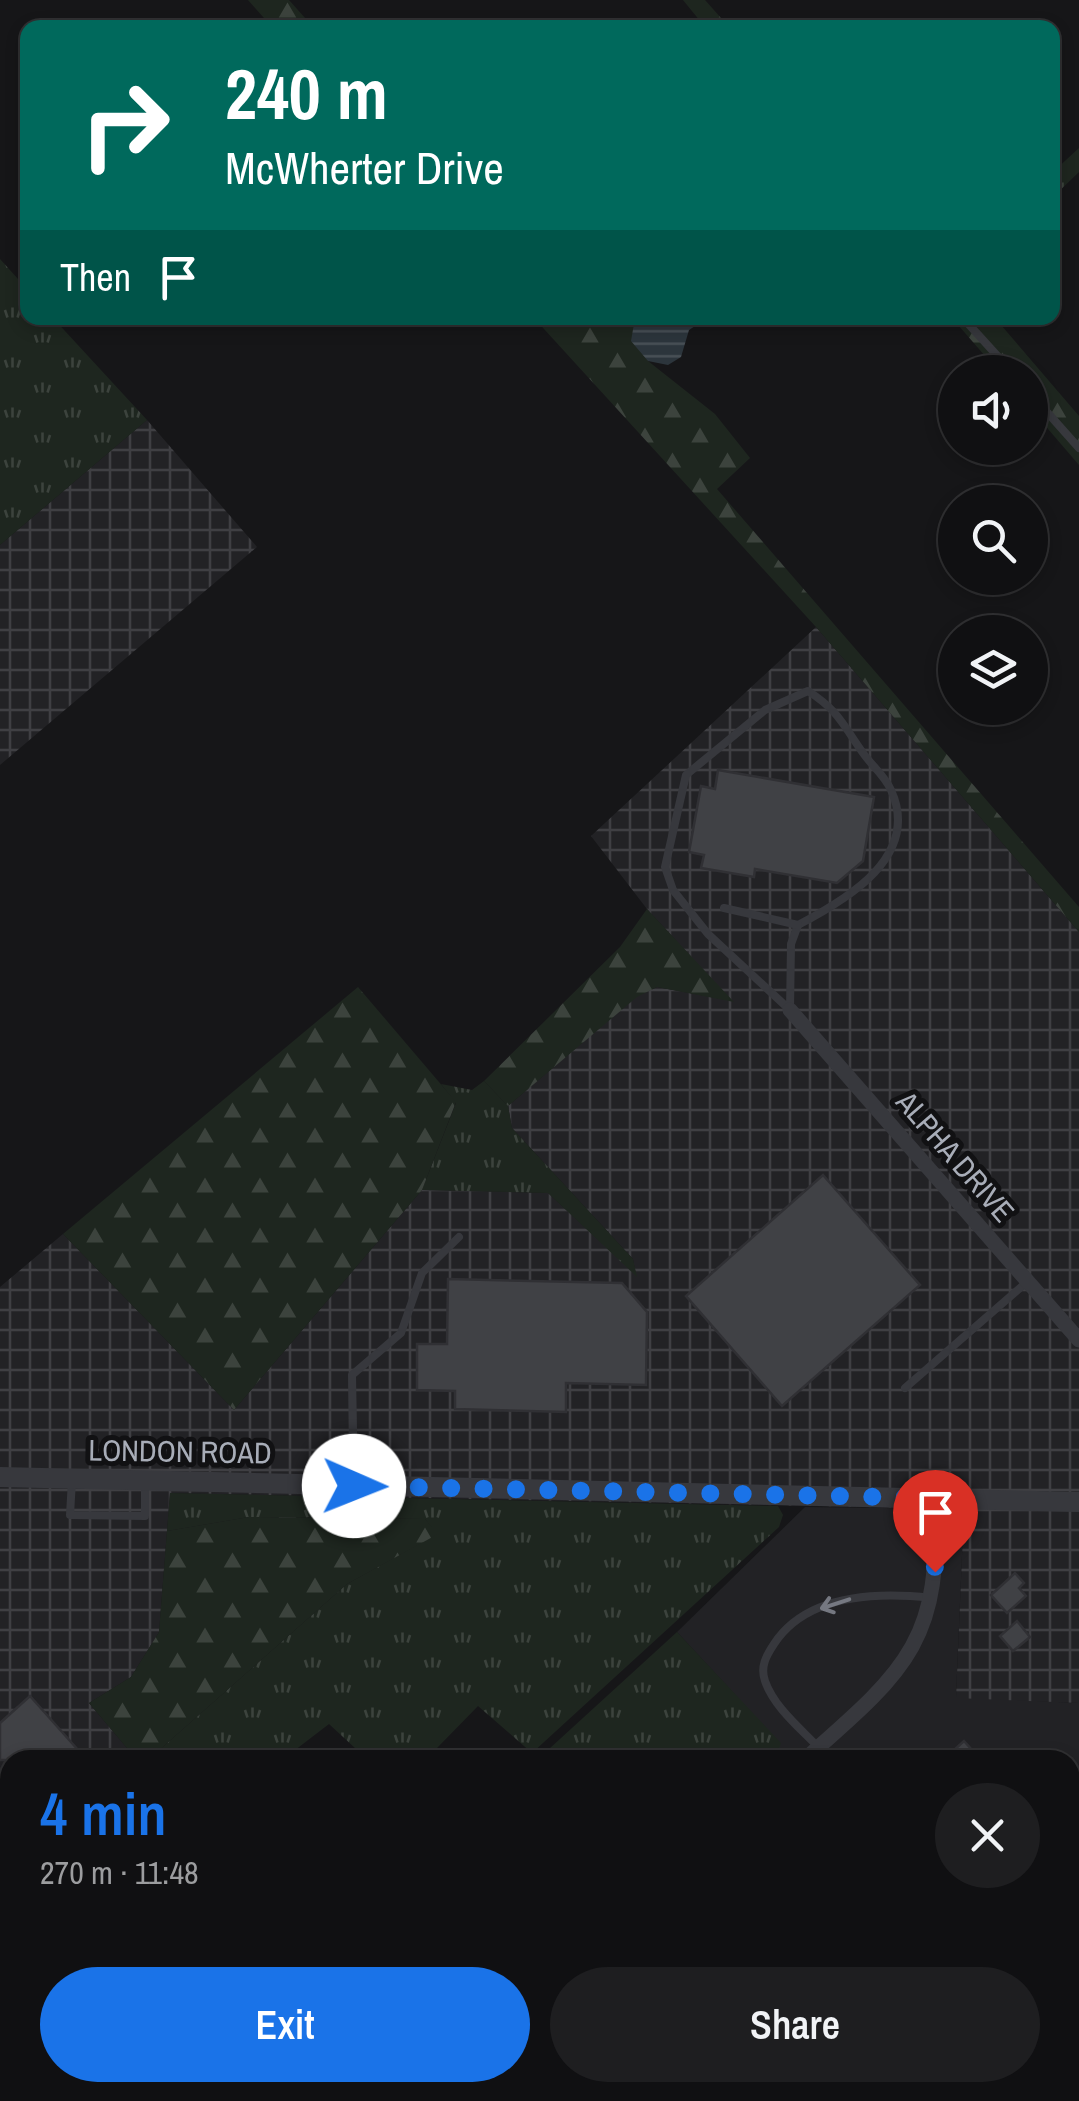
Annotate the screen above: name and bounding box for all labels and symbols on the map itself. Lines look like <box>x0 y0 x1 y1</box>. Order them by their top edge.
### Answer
street label: ALPHA DRIVE <box>887 1082 1024 1230</box>
street label: LONDON ROAD <box>88 1429 272 1473</box>
position arrow <box>302 1434 406 1538</box>
pin <box>893 1470 978 1573</box>
one-way arrow <box>819 1596 851 1614</box>

